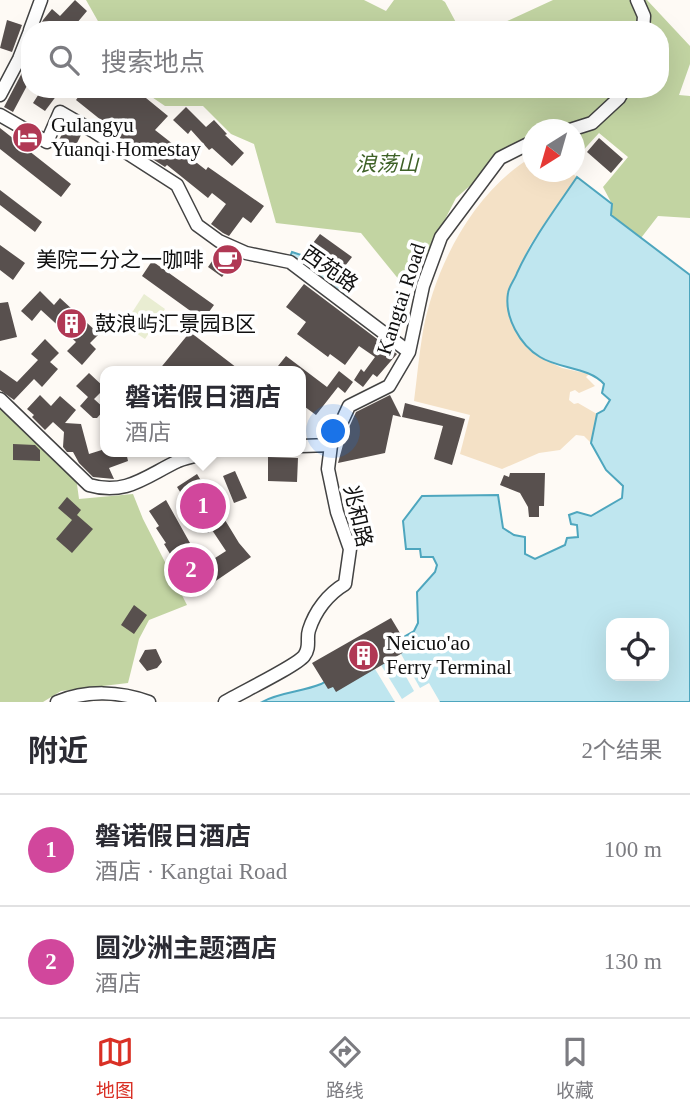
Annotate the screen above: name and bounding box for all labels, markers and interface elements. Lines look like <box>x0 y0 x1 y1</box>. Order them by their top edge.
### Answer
search box <box>21 21 669 98</box>
icon: search <box>45 41 83 79</box>
text: 搜索地点 <box>101 48 205 77</box>
place label: Gulangyu Yuanqi Homestay <box>51 113 201 161</box>
north arrow <box>522 119 585 182</box>
hotel icon: Gulangyu Yuanqi Homestay <box>11 120 45 154</box>
park label: 浪荡山 <box>356 152 420 176</box>
street label: Kangtai Road <box>372 240 430 358</box>
street label: 西苑路 <box>297 241 363 297</box>
cafe icon: 美院二分之一咖啡 <box>210 243 244 277</box>
place label: 美院二分之一咖啡 <box>36 248 204 272</box>
building icon: 鼓浪屿汇景园B区 <box>55 307 89 341</box>
place label: 鼓浪屿汇景园B区 <box>95 312 256 336</box>
popup <box>100 366 306 457</box>
text: 磐诺假日酒店 <box>125 383 281 412</box>
your location <box>316 414 350 448</box>
text: 酒店 <box>125 420 171 445</box>
pin: 1 <box>180 480 226 532</box>
street label: 兆和路 <box>339 483 377 549</box>
pin: 2 <box>168 544 214 596</box>
map controls <box>606 618 669 681</box>
button: locate <box>606 618 669 681</box>
place label: Neicuo'ao Ferry Terminal <box>386 631 512 679</box>
building icon: Neicuo'ao Ferry Terminal <box>346 638 380 672</box>
text: 附近 <box>28 734 88 767</box>
text: 2个结果 <box>582 738 662 763</box>
text: 磐诺假日酒店 <box>95 822 251 851</box>
text: 1 <box>45 837 57 862</box>
text: 100 m <box>604 837 662 862</box>
text: 酒店 · Kangtai Road <box>95 859 287 884</box>
text: 圆沙洲主题酒店 <box>95 934 277 963</box>
text: 2 <box>45 949 57 974</box>
text: 130 m <box>604 949 662 974</box>
text: 酒店 <box>95 971 141 996</box>
tab: 地图 <box>96 1033 134 1102</box>
tab: 路线 <box>326 1033 364 1102</box>
tab: 收藏 <box>556 1033 594 1102</box>

